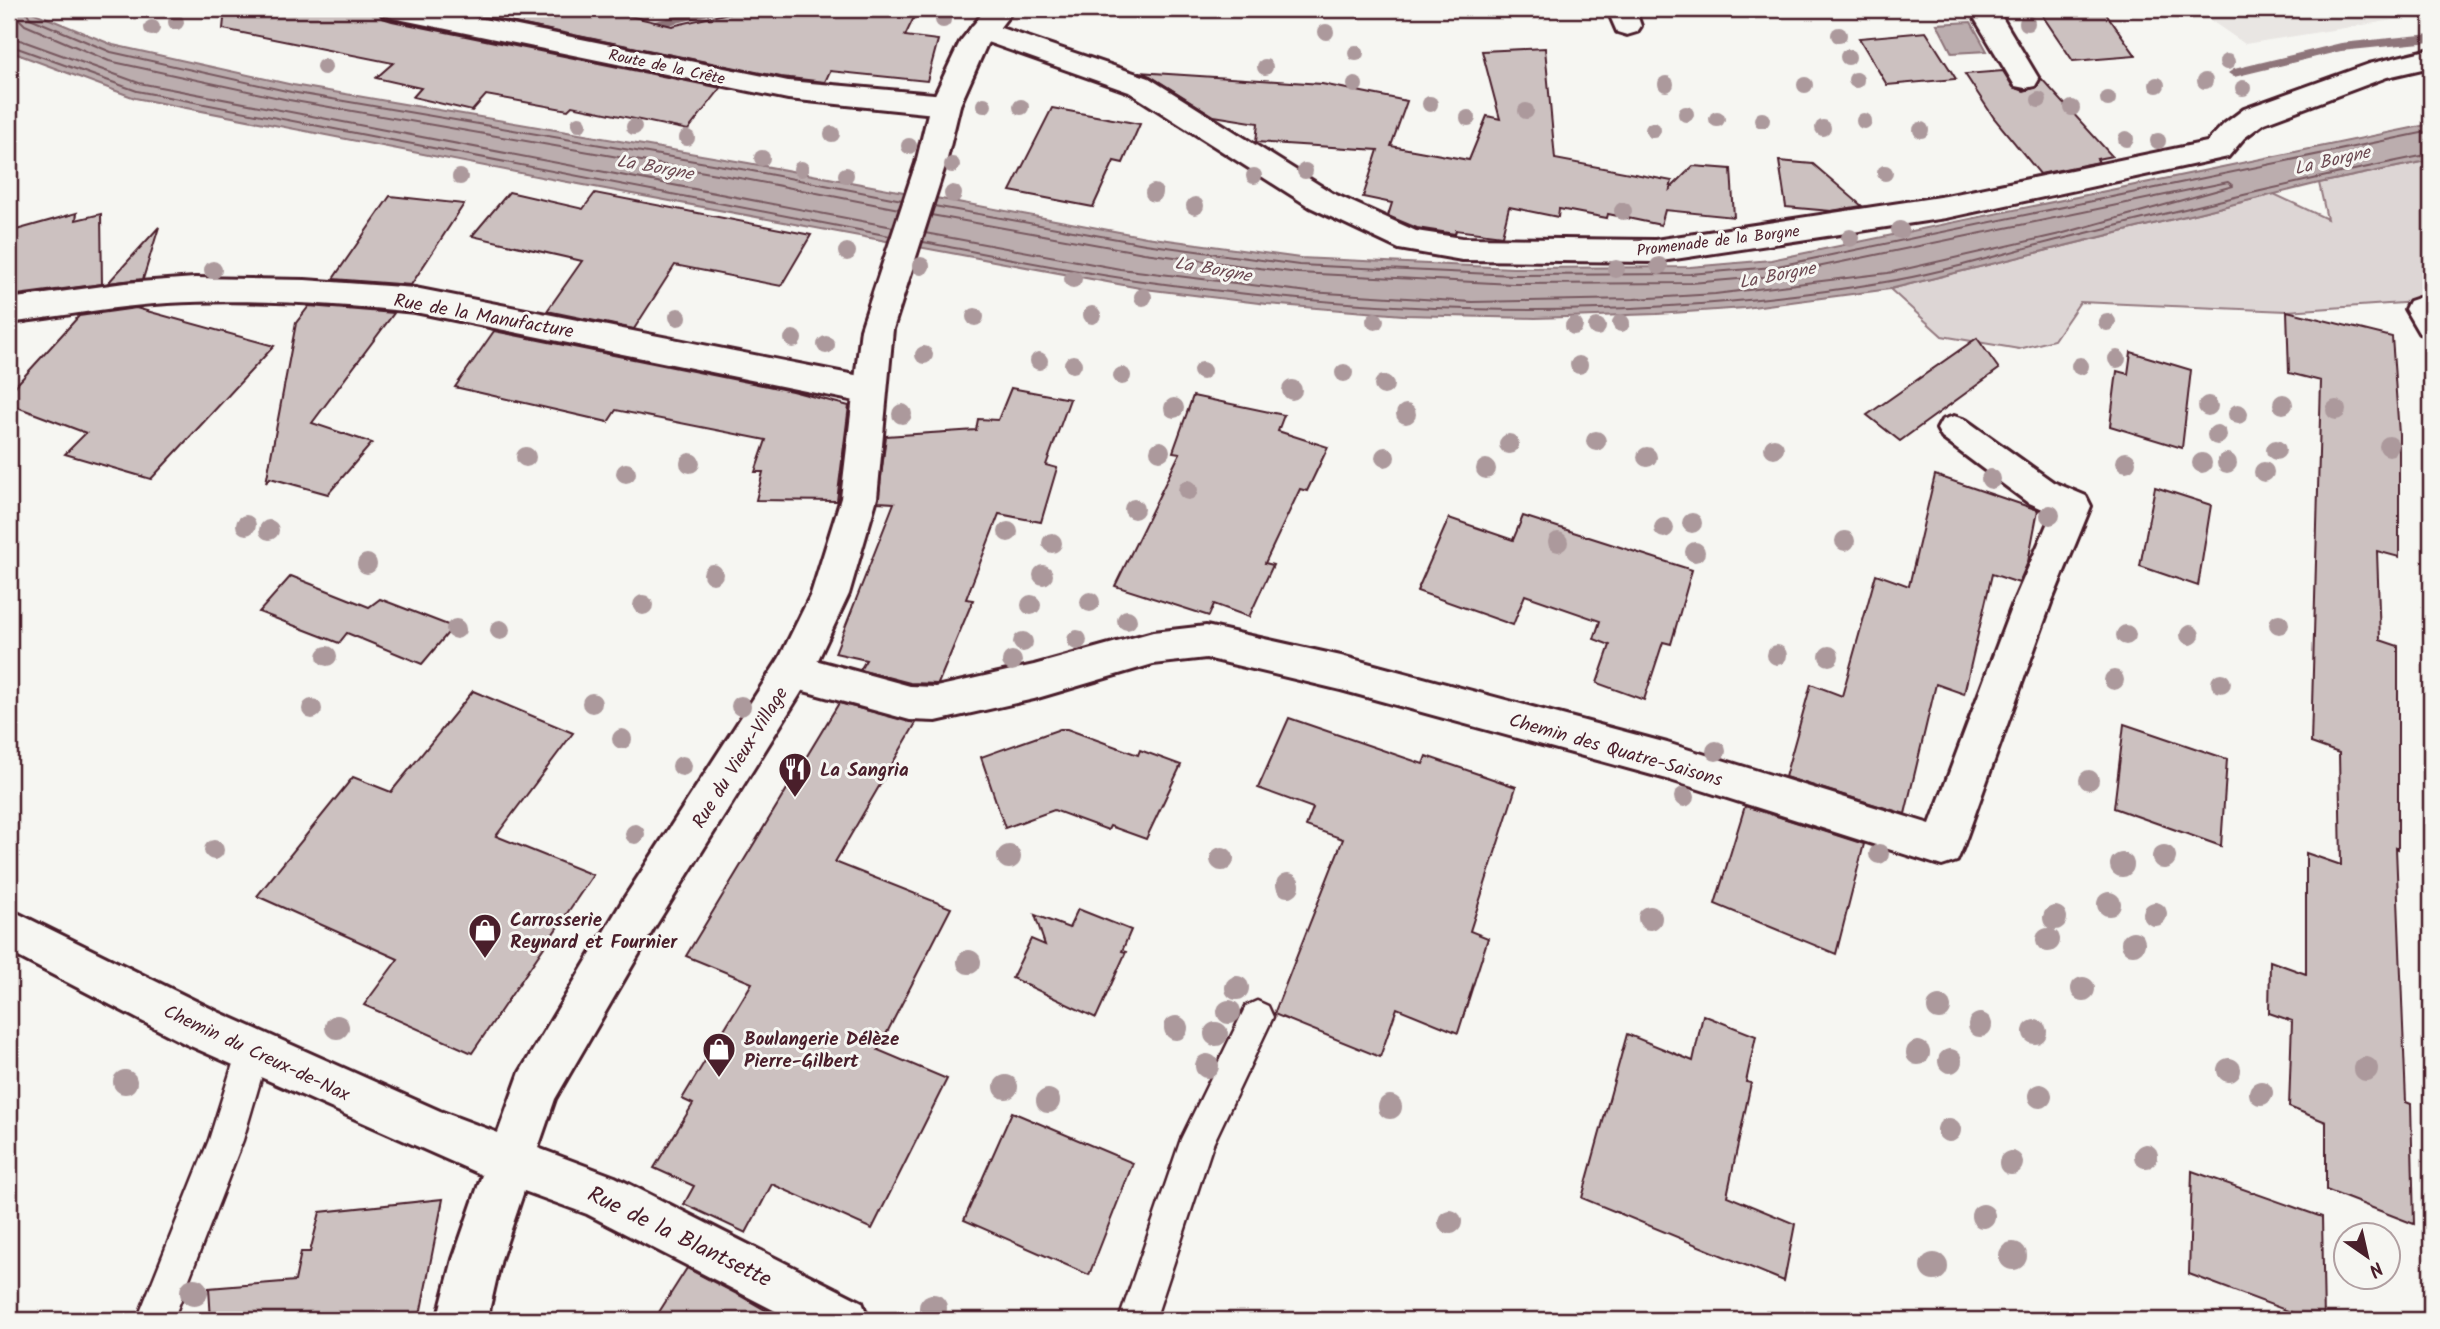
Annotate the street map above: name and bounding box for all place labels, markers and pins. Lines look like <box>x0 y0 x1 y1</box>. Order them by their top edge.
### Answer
restaurant icon: La Sangria <box>776 750 814 799</box>
place label: La Sangria <box>820 756 909 786</box>
place label: Carrosserie Reynard et Fournier <box>510 906 678 958</box>
shop icon: Carrosserie Reynard et Fournier <box>466 911 504 960</box>
place label: Boulangerie Délèze Pierre-Gilbert <box>744 1025 899 1077</box>
shop icon: Boulangerie Délèze Pierre-Gilbert <box>700 1030 738 1079</box>

